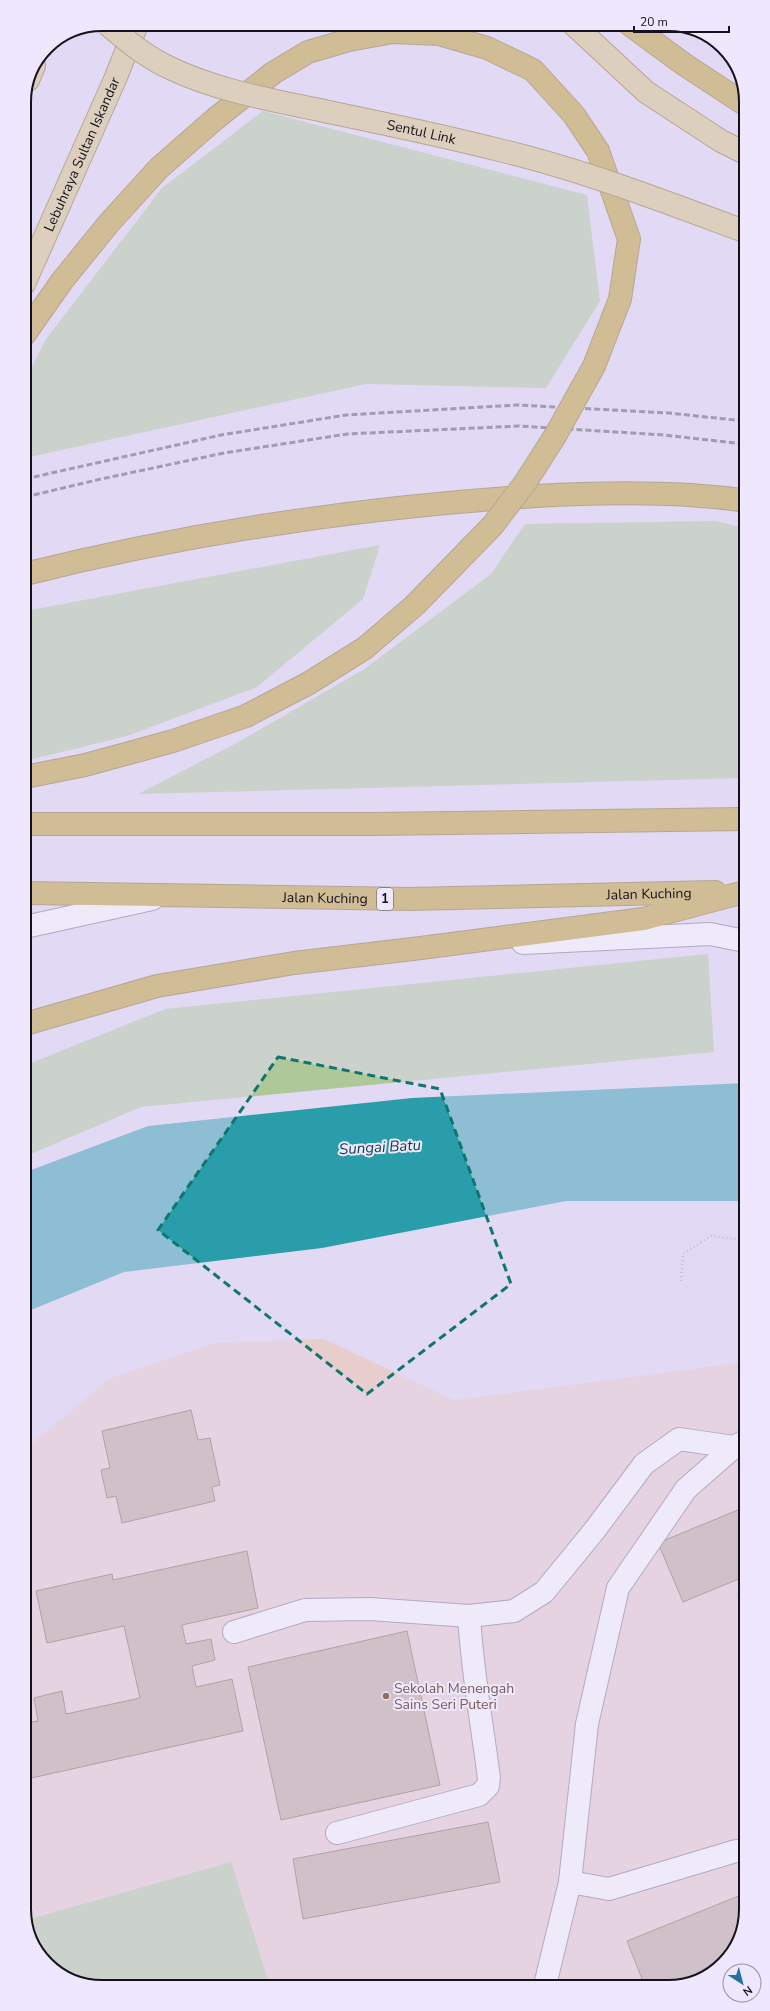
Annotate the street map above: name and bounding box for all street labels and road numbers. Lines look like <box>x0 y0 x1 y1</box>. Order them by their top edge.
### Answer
street label: Lebuhraya Sultan Iskandar <box>39 74 124 234</box>
street label: Sentul Link <box>385 115 459 149</box>
street label: Jalan Kuching <box>605 883 692 904</box>
street label: Jalan Kuching <box>281 888 368 908</box>
road number: 1 <box>377 888 393 910</box>

